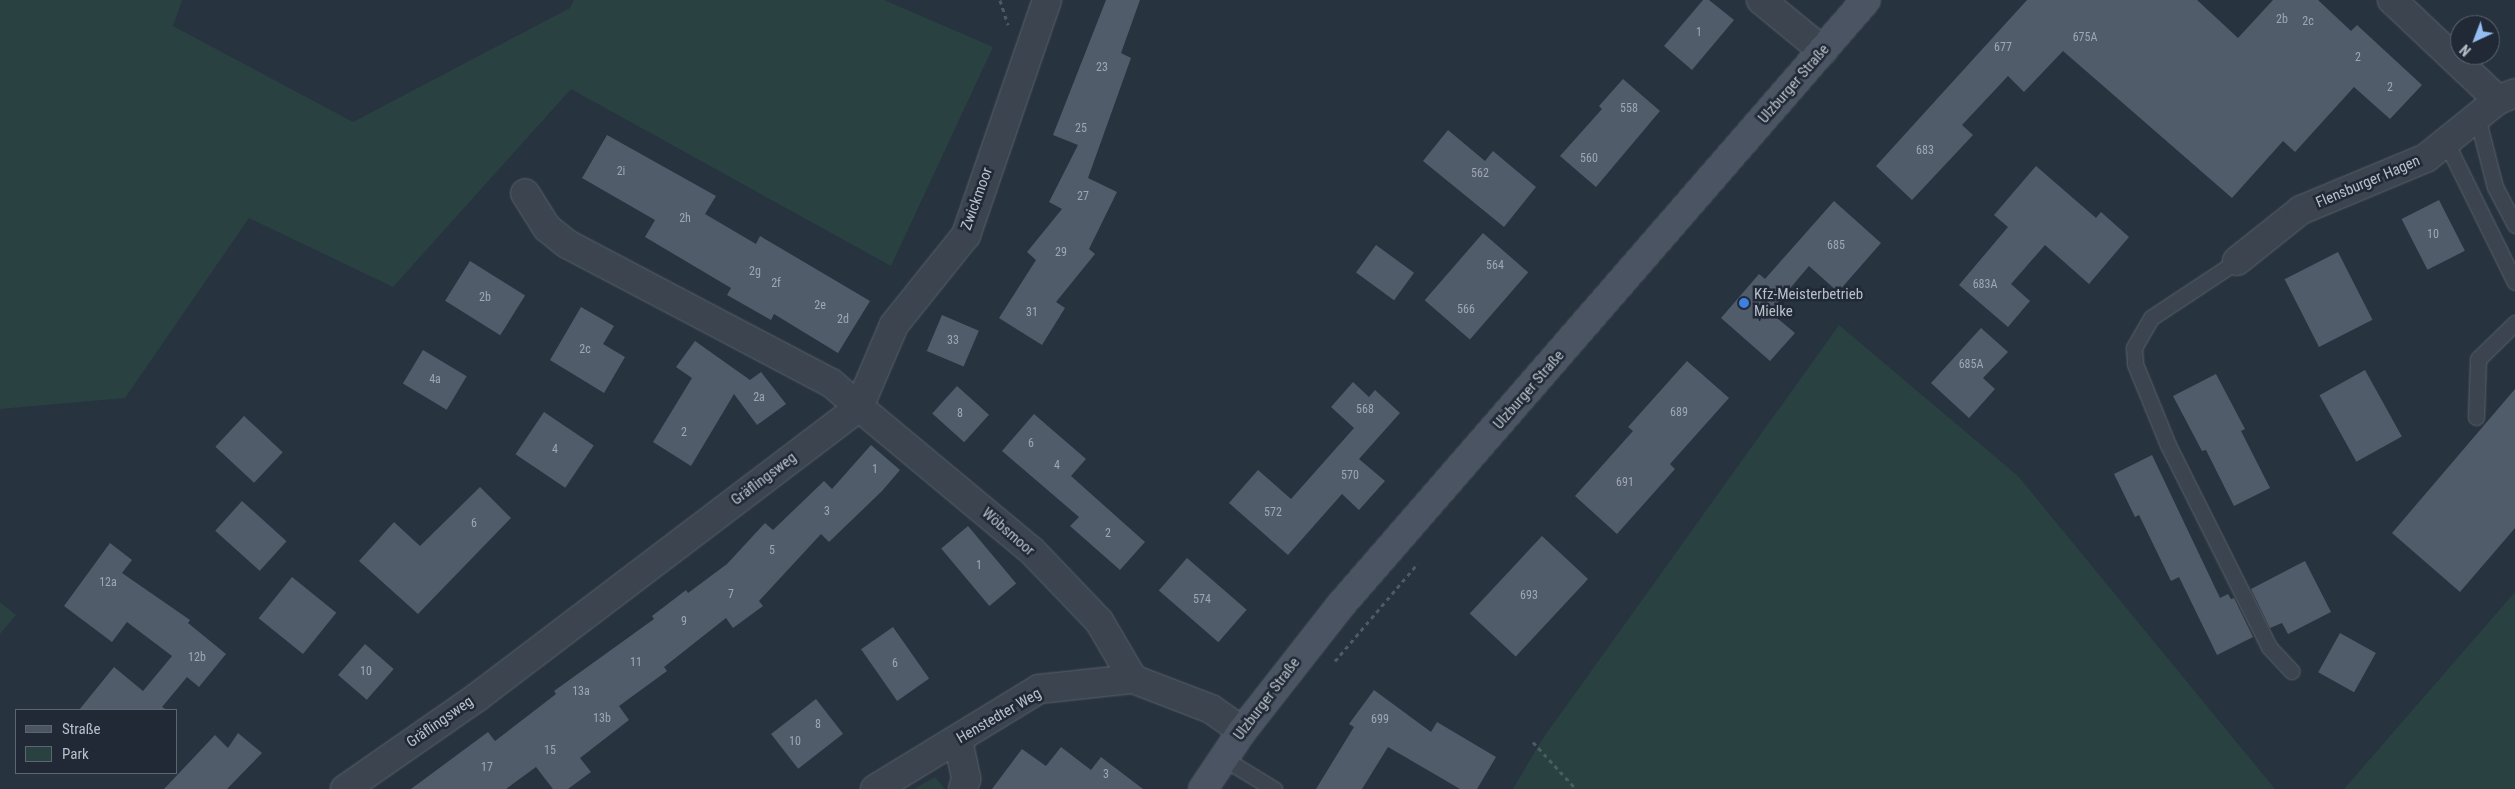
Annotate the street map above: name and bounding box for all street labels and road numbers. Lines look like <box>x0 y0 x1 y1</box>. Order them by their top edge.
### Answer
street label: Ulzburger Straße <box>1755 41 1833 127</box>
street label: Flensburger Hagen <box>2313 152 2423 212</box>
street label: Zwickmoor <box>957 165 997 233</box>
street label: Ulzburger Straße <box>1490 347 1568 433</box>
street label: Gräflingsweg <box>728 449 800 509</box>
street label: Wöbsmoor <box>978 504 1038 560</box>
street label: Ulzburger Straße <box>1230 654 1304 744</box>
street label: Henstedter Weg <box>954 685 1044 747</box>
street label: Gräflingsweg <box>403 693 477 751</box>

